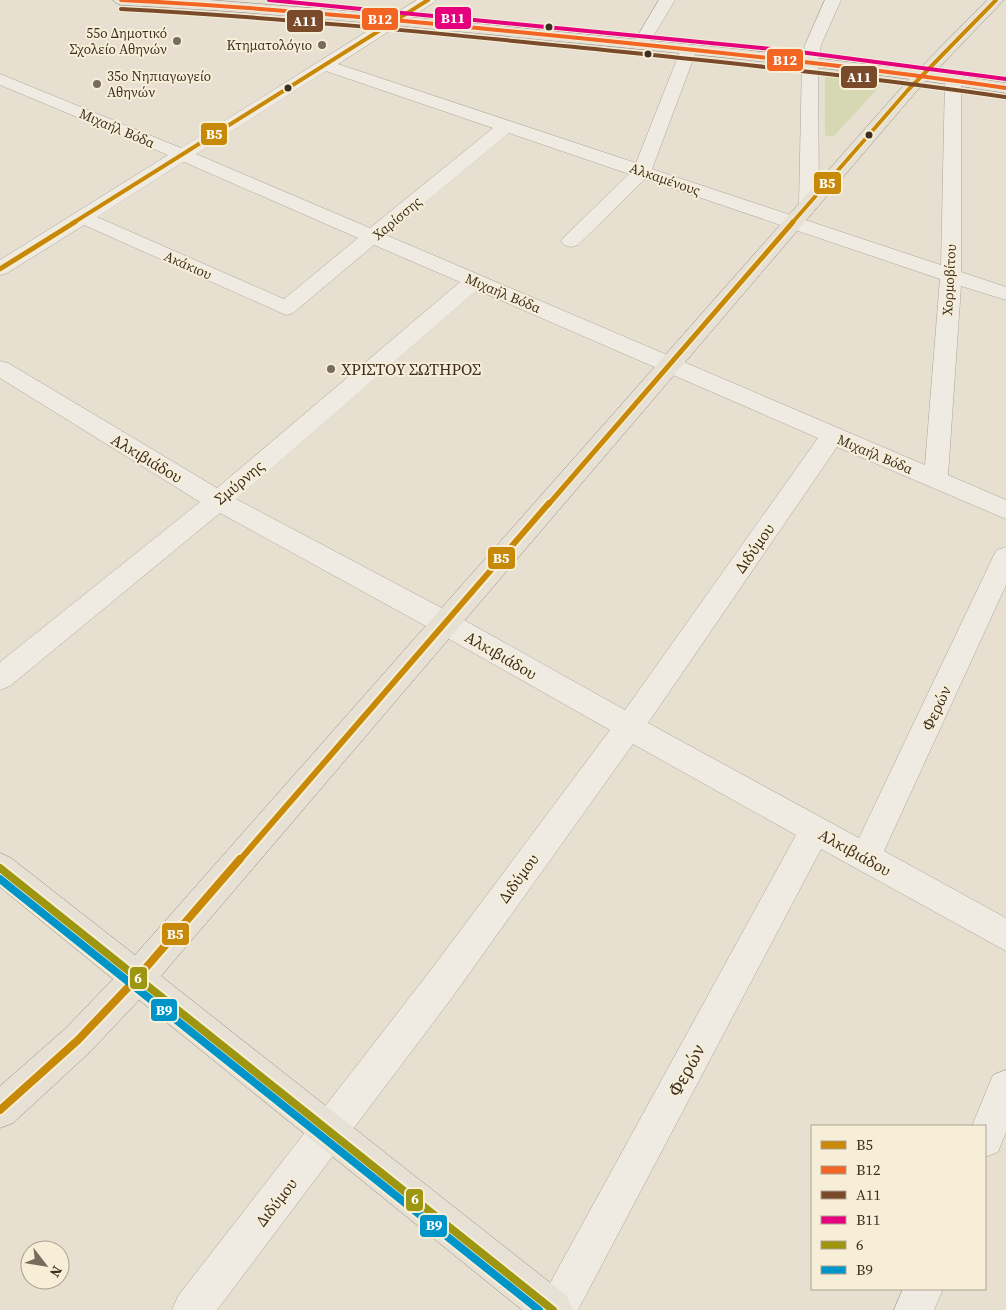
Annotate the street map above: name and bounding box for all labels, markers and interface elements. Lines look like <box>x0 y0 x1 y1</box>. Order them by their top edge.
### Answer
line badge: Β11 <box>434 6 472 30</box>
line badge: Β12 <box>361 7 399 31</box>
text: Β11 <box>441 8 465 28</box>
line badge: Α11 <box>286 9 324 33</box>
text: Β12 <box>368 9 393 29</box>
text: Α11 <box>293 11 317 31</box>
unlabelled marker <box>544 22 554 32</box>
place label: 55ο Δημοτικό Σχολείο Αθηνών <box>70 23 167 59</box>
marker: 55ο Δημοτικό Σχολείο Αθηνών <box>171 35 183 47</box>
place label: Κτηματολόγιο <box>227 35 312 55</box>
marker: Κτηματολόγιο <box>316 39 328 51</box>
line badge: Β12 <box>766 48 804 72</box>
unlabelled marker <box>643 49 653 59</box>
text: Β12 <box>773 50 798 70</box>
line badge: Α11 <box>840 65 878 89</box>
place label: 35ο Νηπιαγωγείο Αθηνών <box>107 66 211 102</box>
text: Α11 <box>847 67 871 87</box>
marker: 35ο Νηπιαγωγείο Αθηνών <box>91 78 103 90</box>
unlabelled marker <box>283 83 293 93</box>
street label: Μιχαήλ Βόδα <box>76 103 158 153</box>
line badge: Β5 <box>200 122 228 146</box>
text: Β5 <box>206 124 223 144</box>
unlabelled marker <box>864 130 874 140</box>
street label: Αλκαμένους <box>627 158 703 200</box>
line badge: Β5 <box>813 171 842 195</box>
text: Β5 <box>819 173 836 193</box>
street label: Χαρίσσης <box>368 191 426 245</box>
street label: Χορμοβίτου <box>937 244 961 316</box>
street label: Ακάκιου <box>161 246 215 284</box>
street label: Μιχαήλ Βόδα <box>462 268 544 318</box>
place label: ΧΡΙΣΤΟΥ ΣΩΤΗΡΟΣ <box>341 358 481 380</box>
marker: ΧΡΙΣΤΟΥ ΣΩΤΗΡΟΣ <box>325 363 337 375</box>
street label: Αλκιβιάδου <box>107 428 187 488</box>
street label: Μιχαήλ Βόδα <box>834 429 916 479</box>
street label: Σμύρνης <box>209 455 269 509</box>
street label: Διδύμου <box>729 519 779 577</box>
line badge: Β5 <box>487 546 516 570</box>
text: Β5 <box>493 548 510 568</box>
street label: Αλκιβιάδου <box>461 626 541 684</box>
street label: Φερών <box>916 682 956 734</box>
street label: Αλκιβιάδου <box>815 823 895 881</box>
street label: Διδύμου <box>493 849 543 907</box>
line badge: Β5 <box>161 922 190 946</box>
text: Β5 <box>167 924 184 944</box>
line badge: 6 <box>129 966 148 990</box>
text: 6 <box>134 968 142 988</box>
line badge: Β9 <box>150 998 178 1022</box>
text: Β9 <box>156 1000 173 1020</box>
street label: Φερών <box>661 1039 711 1101</box>
legend <box>811 1125 986 1290</box>
text: Β5 <box>856 1134 873 1155</box>
text: Β12 <box>856 1159 880 1180</box>
street label: Διδύμου <box>250 1173 302 1231</box>
text: Α11 <box>856 1184 881 1205</box>
line badge: 6 <box>405 1188 424 1212</box>
text: 6 <box>411 1189 419 1209</box>
text: Β11 <box>856 1209 880 1230</box>
line badge: Β9 <box>419 1214 448 1238</box>
text: Β9 <box>426 1215 443 1235</box>
text: 6 <box>856 1234 864 1255</box>
north arrow <box>20 1240 70 1290</box>
text: Β9 <box>856 1259 873 1280</box>
text: N <box>45 1262 67 1281</box>

